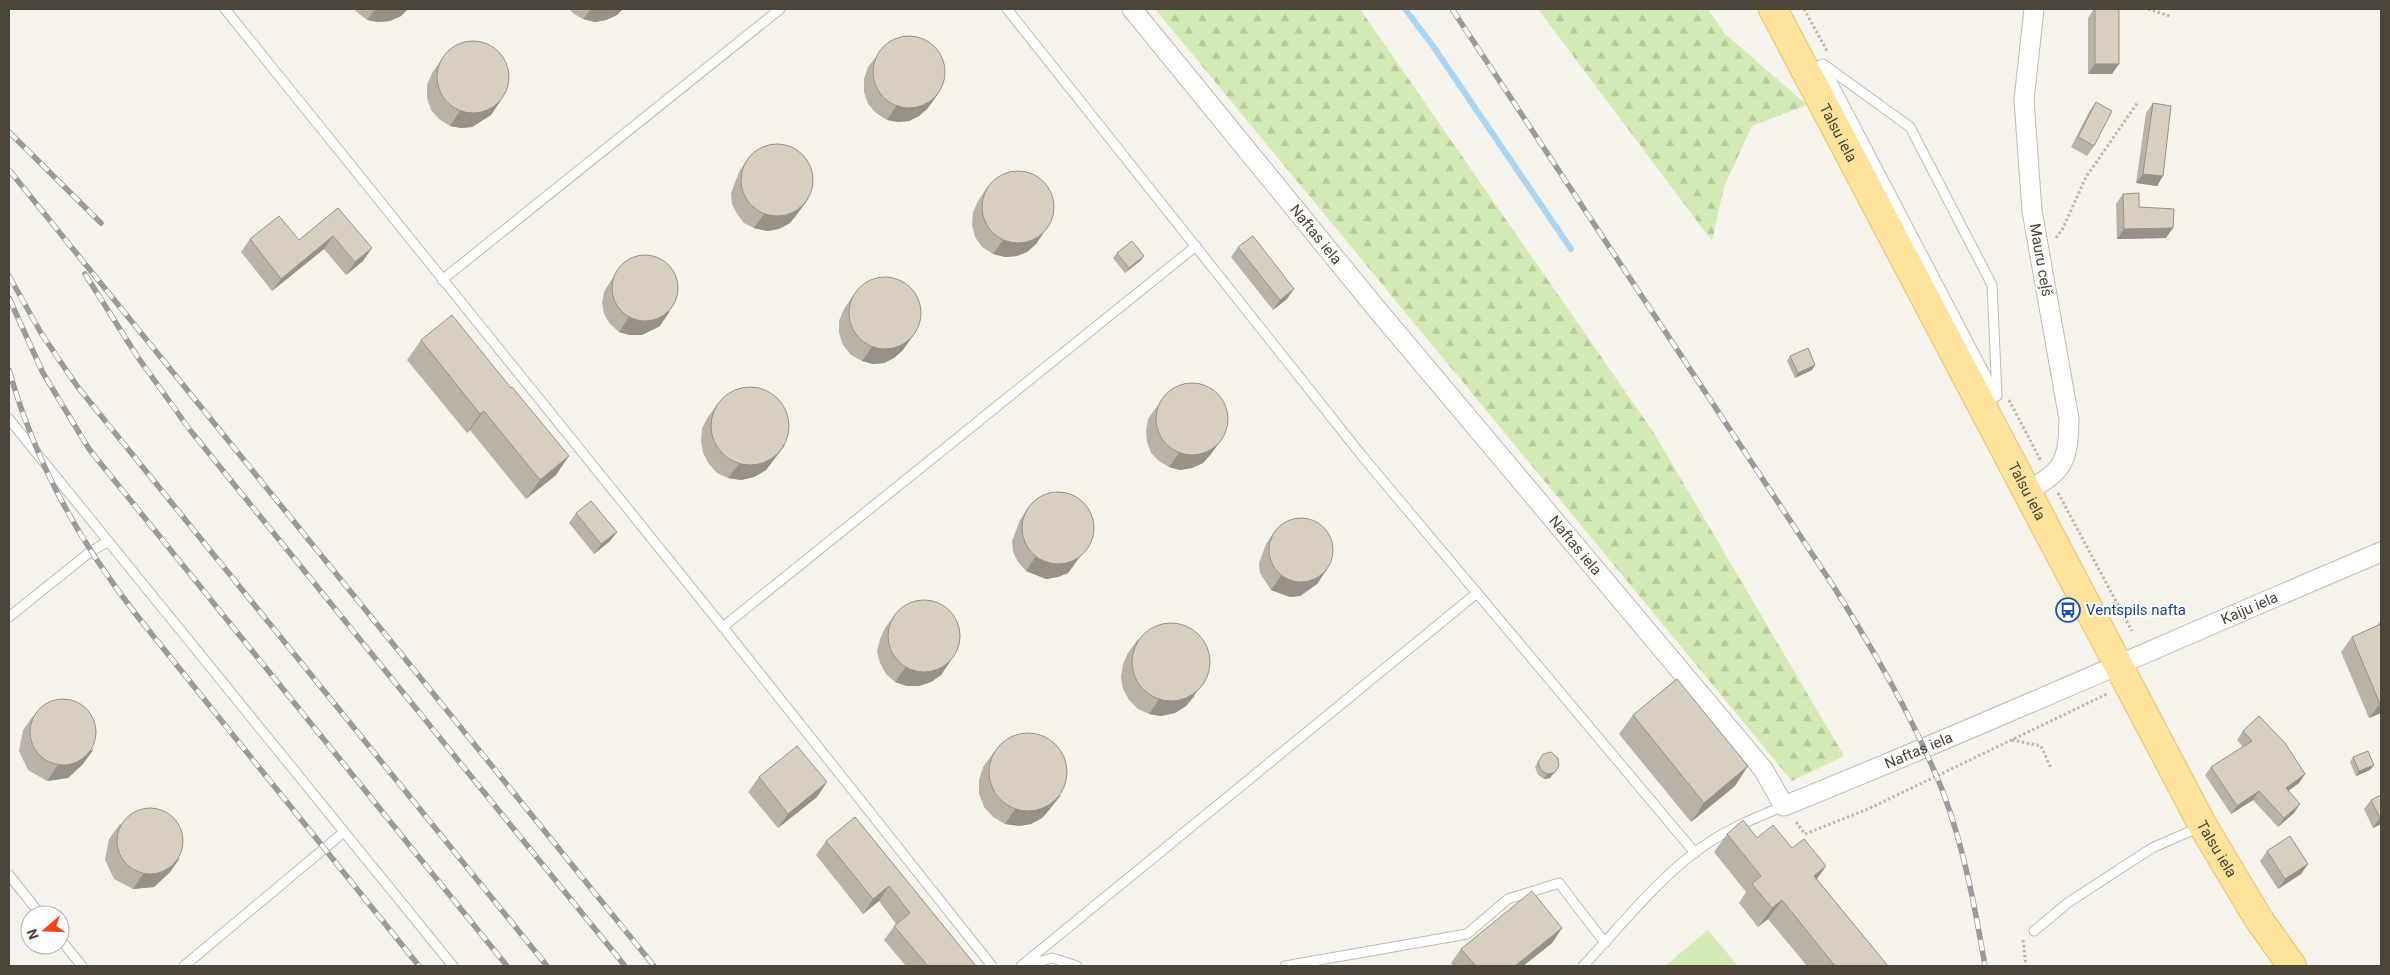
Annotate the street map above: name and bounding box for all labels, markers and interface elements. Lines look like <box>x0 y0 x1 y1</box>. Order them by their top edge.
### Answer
street label: Talsu iela <box>1816 101 1861 165</box>
street label: Naftas iela <box>1286 201 1346 268</box>
street label: Mauru ceļš <box>2026 222 2056 298</box>
street label: Talsu iela <box>2004 459 2050 523</box>
street label: Naftas iela <box>1545 512 1605 579</box>
street label: Kaiju iela <box>2218 588 2281 628</box>
bus stop icon: Ventspils nafta <box>2055 597 2081 623</box>
place label: Ventspils nafta <box>2086 601 2186 619</box>
street label: Naftas iela <box>1882 728 1955 773</box>
street label: Talsu iela <box>2193 818 2241 881</box>
north arrow <box>20 905 70 955</box>
text: N <box>24 927 42 942</box>

